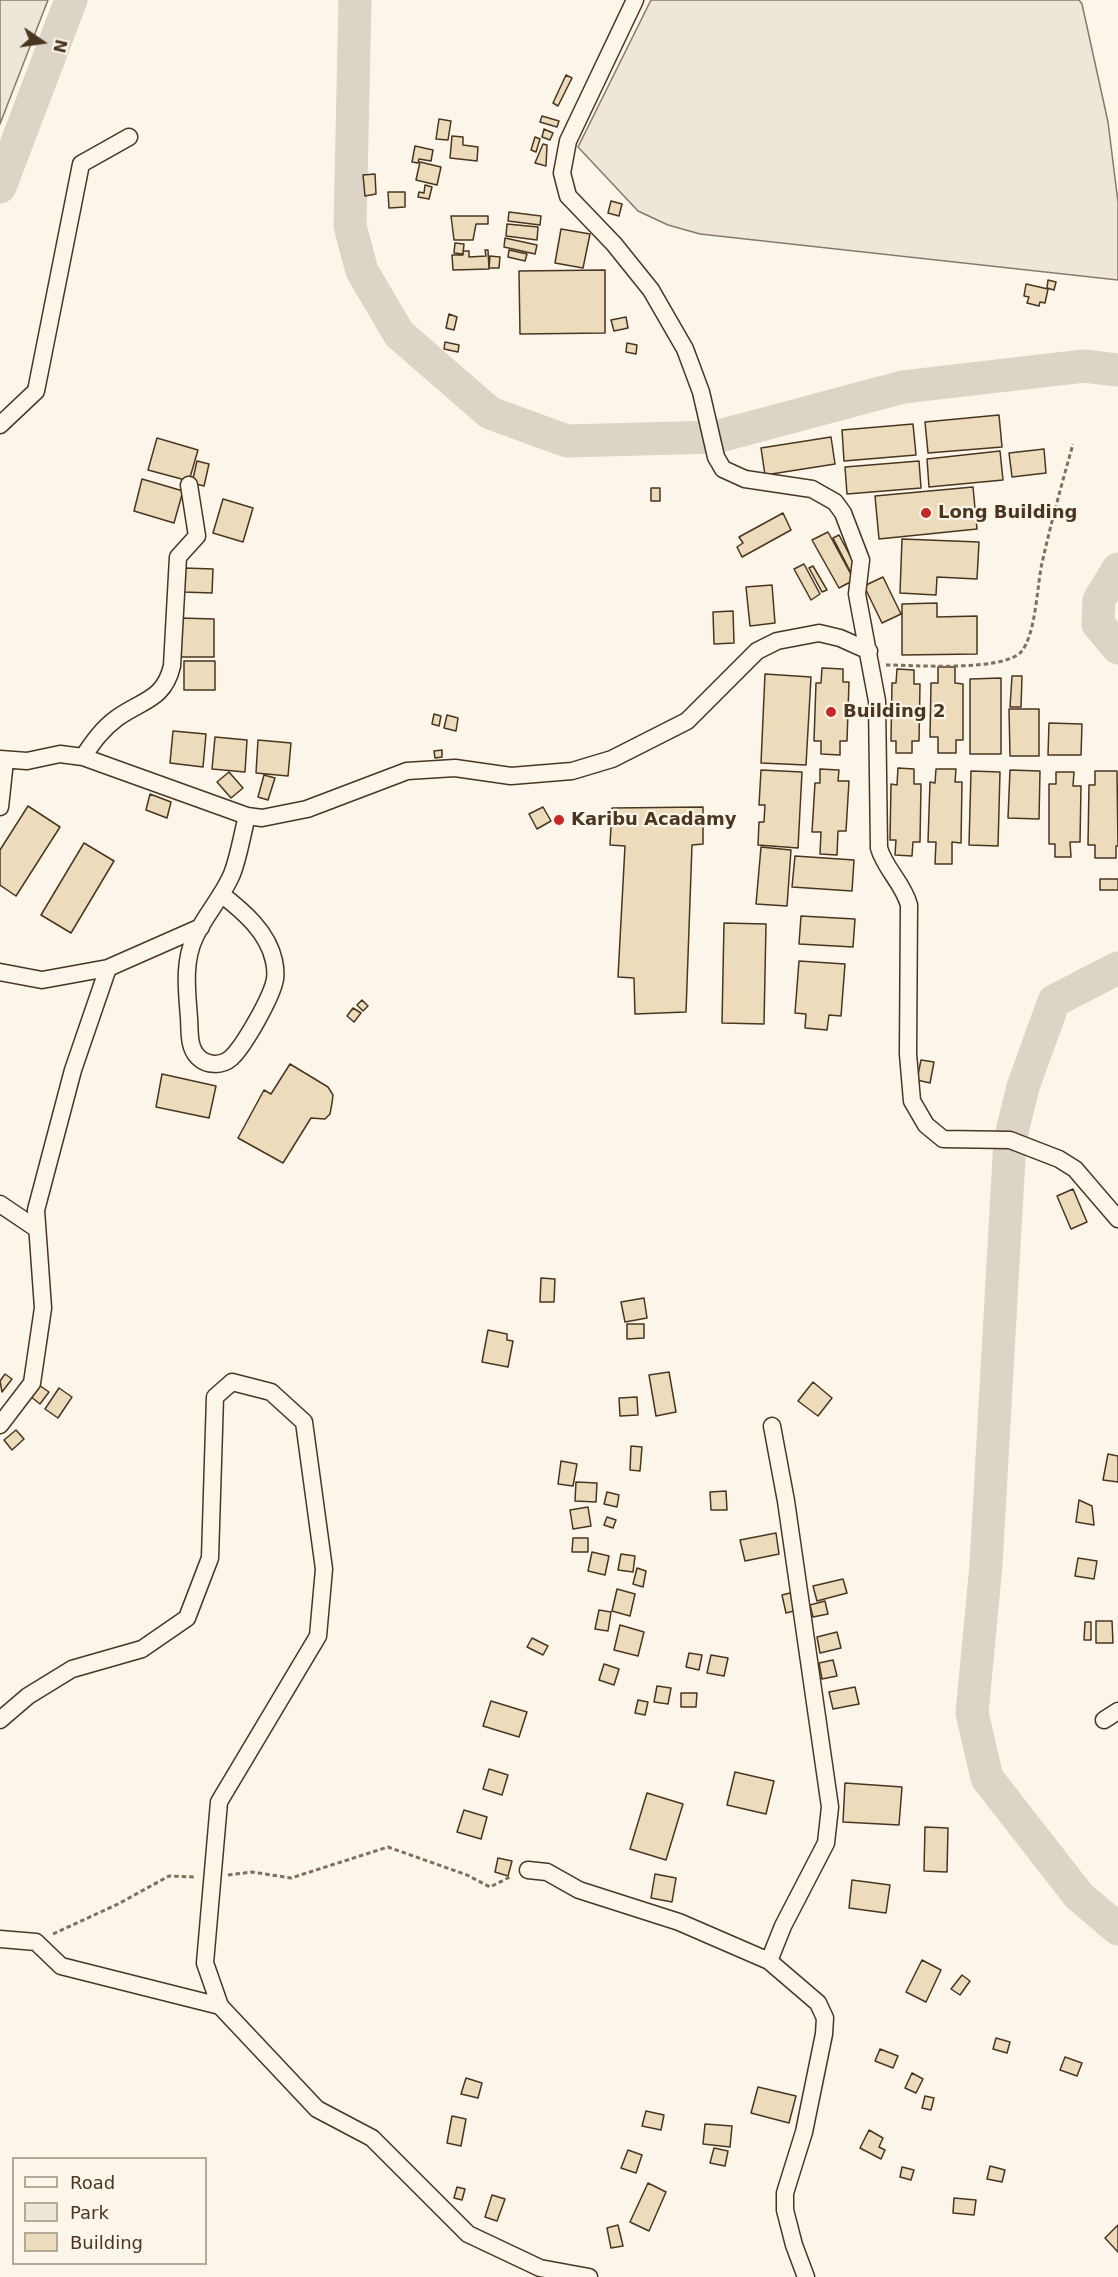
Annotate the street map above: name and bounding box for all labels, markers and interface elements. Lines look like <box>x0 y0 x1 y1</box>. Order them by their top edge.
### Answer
north arrow <box>12 12 72 72</box>
text: N <box>49 37 71 55</box>
place label: Long Building <box>938 502 1077 524</box>
marker: Long Building <box>919 506 933 520</box>
place label: Building 2 <box>843 701 945 723</box>
marker: Building 2 <box>824 705 838 719</box>
place label: Karibu Acadamy <box>571 809 736 831</box>
marker: Karibu Acadamy <box>552 813 566 827</box>
legend <box>12 2157 207 2265</box>
text: Road <box>70 2172 115 2193</box>
text: Park <box>70 2202 109 2223</box>
text: Building <box>70 2232 143 2253</box>

